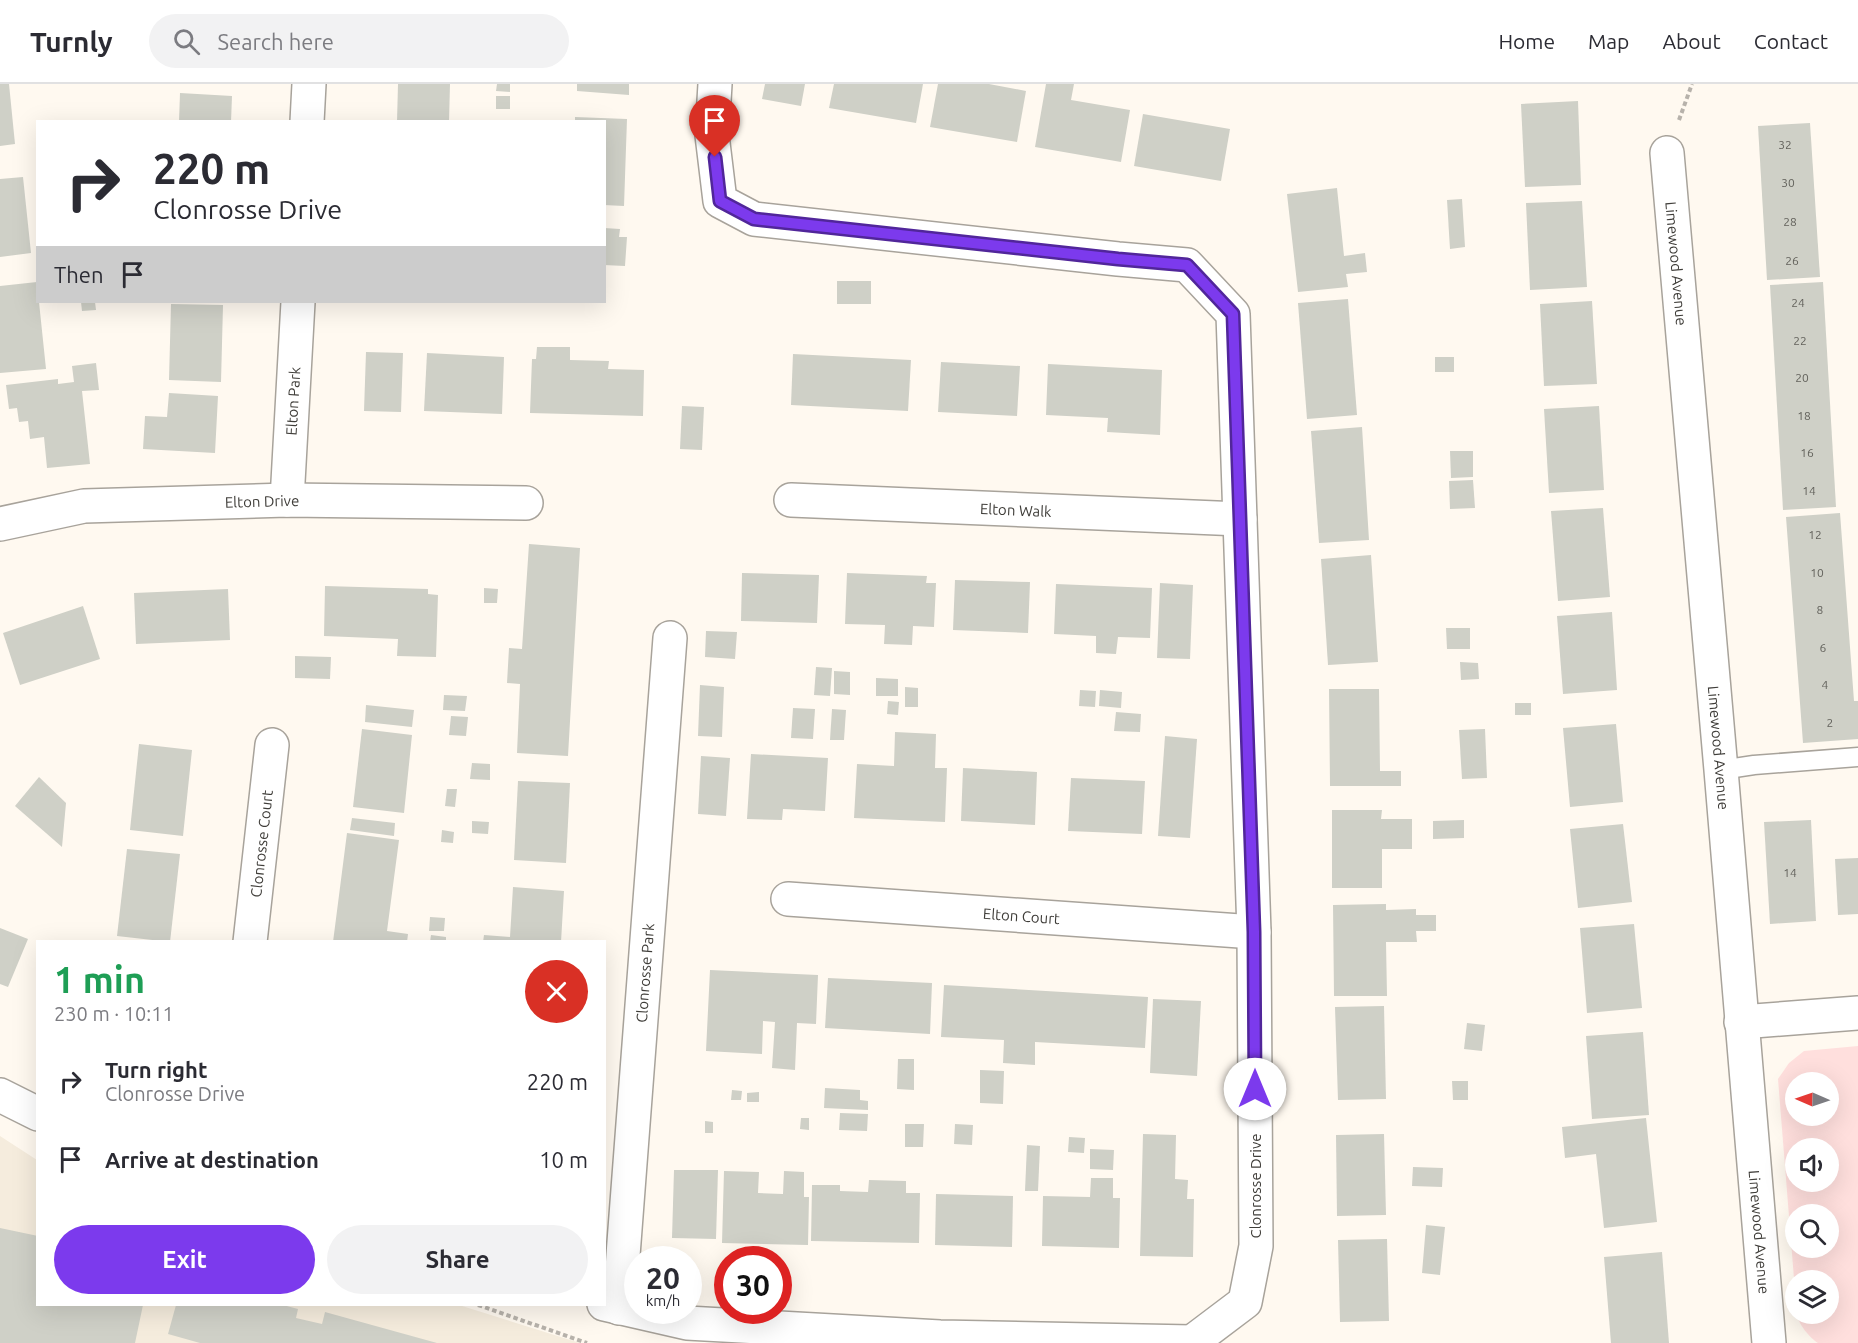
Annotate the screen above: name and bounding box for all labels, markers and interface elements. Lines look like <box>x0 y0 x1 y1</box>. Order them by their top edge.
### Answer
search box <box>149 14 569 68</box>
icon: search <box>170 25 203 58</box>
text: Turnly <box>30 26 113 57</box>
text: Search here <box>218 29 334 54</box>
text: Home <box>1498 29 1555 53</box>
text: Map <box>1588 29 1629 53</box>
text: About <box>1662 29 1721 53</box>
text: Contact <box>1754 29 1828 53</box>
pin <box>689 95 740 157</box>
icon: arrive <box>698 104 731 137</box>
house number: 32 <box>1778 138 1792 151</box>
icon: right <box>54 144 132 222</box>
text: 220 m <box>153 145 270 192</box>
house number: 30 <box>1781 176 1795 189</box>
text: Clonrosse Drive <box>153 194 342 224</box>
street label: Limewood Avenue <box>1663 201 1691 326</box>
house number: 28 <box>1783 215 1797 228</box>
house number: 26 <box>1785 254 1799 267</box>
icon: arrive <box>116 258 149 291</box>
text: Then <box>54 262 104 287</box>
house number: 24 <box>1791 296 1805 309</box>
house number: 22 <box>1793 334 1807 347</box>
street label: Elton Park <box>282 366 303 436</box>
house number: 20 <box>1795 371 1809 384</box>
house number: 18 <box>1797 409 1811 422</box>
house number: 16 <box>1800 446 1814 459</box>
house number: 14 <box>1802 484 1816 497</box>
street label: Elton Drive <box>225 491 299 510</box>
street label: Elton Walk <box>980 500 1052 520</box>
house number: 12 <box>1808 528 1822 541</box>
house number: 10 <box>1810 566 1824 579</box>
house number: 8 <box>1817 603 1824 616</box>
house number: 6 <box>1820 641 1827 654</box>
house number: 4 <box>1822 678 1829 691</box>
street label: Limewood Avenue <box>1705 685 1733 810</box>
house number: 2 <box>1827 716 1833 729</box>
street label: Clonrosse Court <box>247 789 275 898</box>
house number: 14 <box>1783 866 1797 879</box>
street label: Elton Court <box>982 904 1061 927</box>
street label: Clonrosse Park <box>632 922 657 1023</box>
text: 1 min <box>54 959 145 1000</box>
button: close <box>525 960 588 1023</box>
text: 230 m · 10:11 <box>54 1002 174 1025</box>
text: Turn right <box>105 1057 207 1082</box>
position arrow <box>1223 1057 1287 1121</box>
icon: right <box>54 1065 87 1098</box>
text: 220 m <box>527 1069 588 1094</box>
north arrow <box>1785 1072 1839 1126</box>
map controls <box>1785 1072 1839 1324</box>
text: Clonrosse Drive <box>105 1082 245 1105</box>
street label: Clonrosse Drive <box>1247 1133 1264 1239</box>
button: sound <box>1785 1138 1839 1192</box>
icon: arrive <box>54 1143 87 1176</box>
text: Arrive at destination <box>105 1147 319 1172</box>
text: 10 m <box>539 1147 588 1172</box>
street label: Limewood Avenue <box>1746 1169 1773 1295</box>
button: search <box>1785 1204 1839 1258</box>
button: Exit <box>54 1225 315 1294</box>
button: Share <box>327 1225 588 1294</box>
speed limit sign: 30 <box>714 1246 792 1324</box>
text: 20 <box>646 1261 680 1295</box>
button: layers <box>1785 1270 1839 1324</box>
text: km/h <box>646 1292 680 1309</box>

